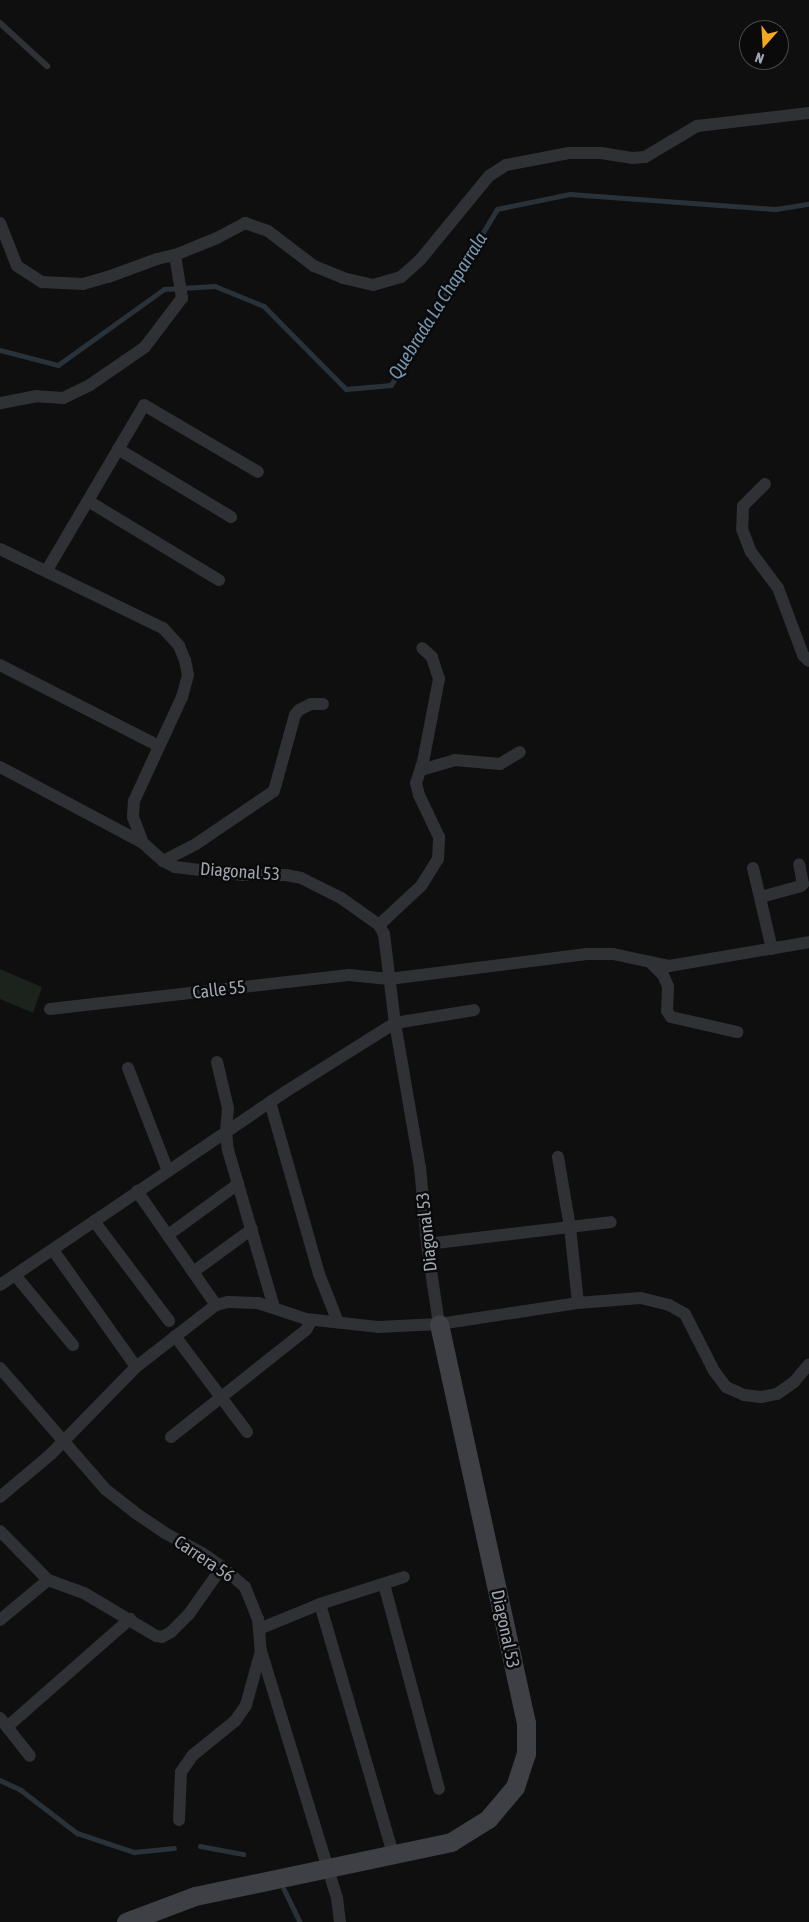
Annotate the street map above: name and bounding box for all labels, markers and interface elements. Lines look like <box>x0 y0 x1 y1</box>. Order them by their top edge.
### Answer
north arrow <box>739 20 789 70</box>
text: N <box>753 49 766 67</box>
water label: Quebrada La Chaparrala <box>384 229 492 383</box>
street label: Diagonal 53 <box>200 858 280 886</box>
street label: Calle 55 <box>191 976 247 1004</box>
street label: Diagonal 53 <box>412 1191 442 1273</box>
street label: Carrera 56 <box>170 1531 238 1587</box>
street label: Diagonal 53 <box>486 1588 524 1670</box>

